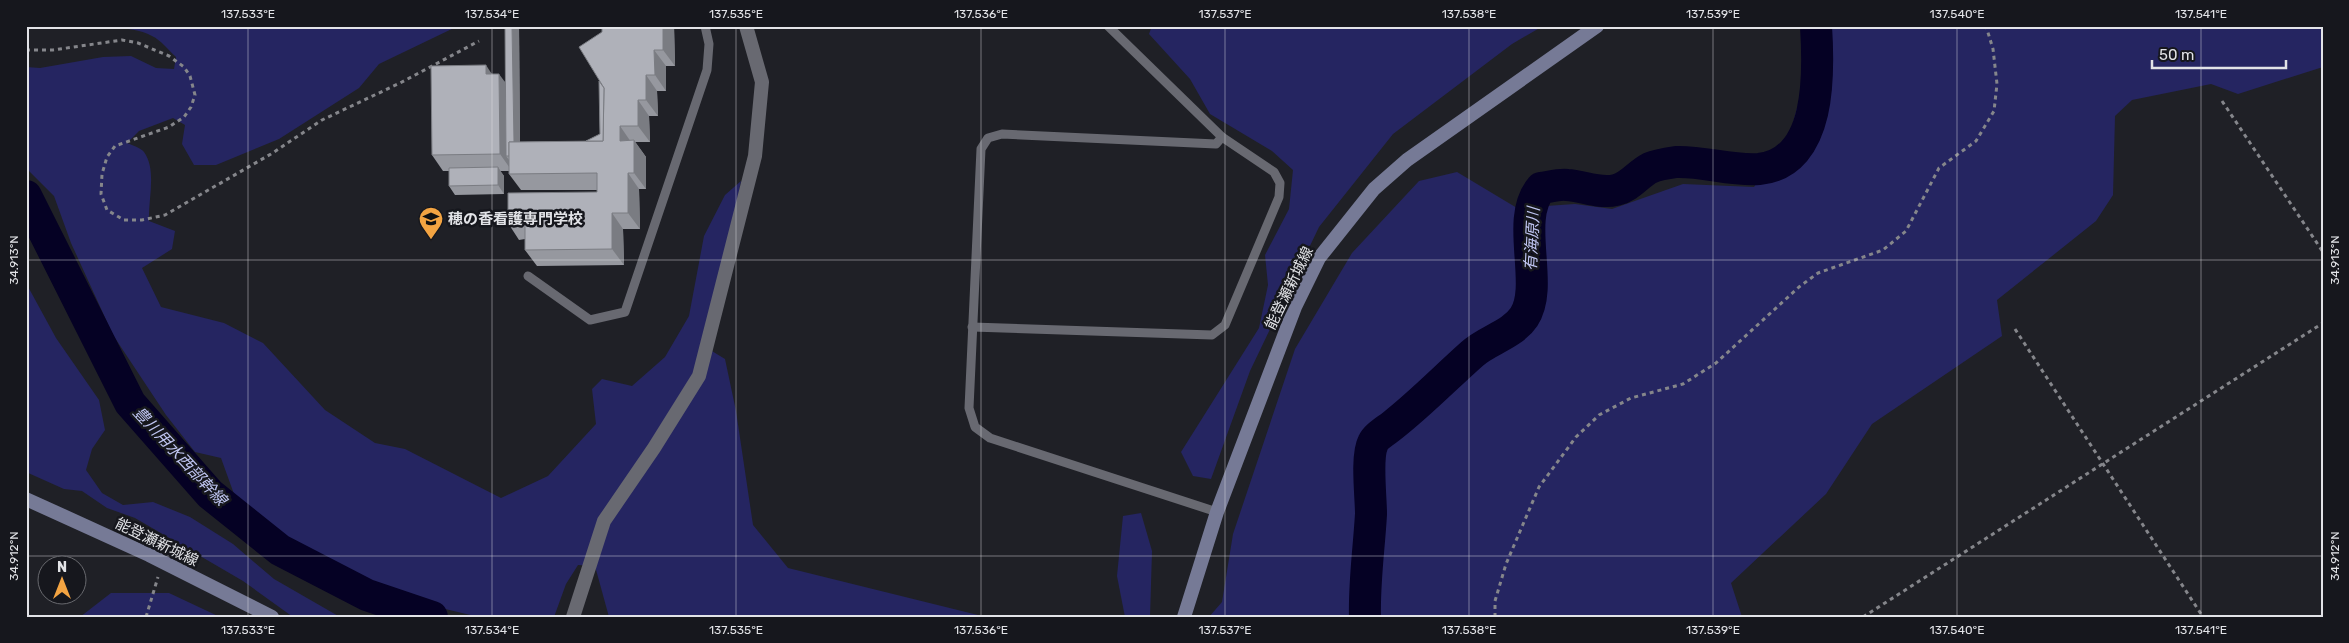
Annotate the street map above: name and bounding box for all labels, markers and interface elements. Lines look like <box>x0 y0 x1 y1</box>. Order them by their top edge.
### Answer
text: 137.533°E <box>221 7 275 21</box>
text: 137.534°E <box>465 7 519 21</box>
text: 137.535°E <box>709 7 763 21</box>
text: 137.536°E <box>954 7 1008 21</box>
text: 137.537°E <box>1198 7 1252 21</box>
text: 137.538°E <box>1442 7 1496 21</box>
text: 137.539°E <box>1686 7 1740 21</box>
text: 137.540°E <box>1930 7 1984 21</box>
text: 137.541°E <box>2175 7 2227 21</box>
scale bar <box>2152 38 2285 70</box>
text: 50 m <box>2159 46 2194 64</box>
water label: 有海原川 <box>1521 205 1543 271</box>
school or university icon: 穂の香看護専門学校 <box>418 206 444 240</box>
place label: 穂の香看護専門学校 <box>448 210 583 228</box>
text: 34.913°N <box>7 235 21 285</box>
text: 34.913°N <box>2328 235 2342 285</box>
street label: 能登瀬新城線 <box>1261 244 1317 332</box>
water label: 豊川用水西部幹線 <box>129 403 232 511</box>
street label: 能登瀬新城線 <box>113 514 201 570</box>
text: 34.912°N <box>7 531 21 581</box>
text: 34.912°N <box>2328 531 2342 581</box>
north arrow <box>38 556 88 606</box>
text: N <box>57 559 67 576</box>
text: 137.533°E <box>221 623 275 637</box>
text: 137.534°E <box>465 623 519 637</box>
text: 137.535°E <box>709 623 763 637</box>
text: 137.536°E <box>954 623 1008 637</box>
text: 137.537°E <box>1198 623 1252 637</box>
text: 137.538°E <box>1442 623 1496 637</box>
text: 137.539°E <box>1686 623 1740 637</box>
text: 137.540°E <box>1930 623 1984 637</box>
text: 137.541°E <box>2175 623 2227 637</box>

